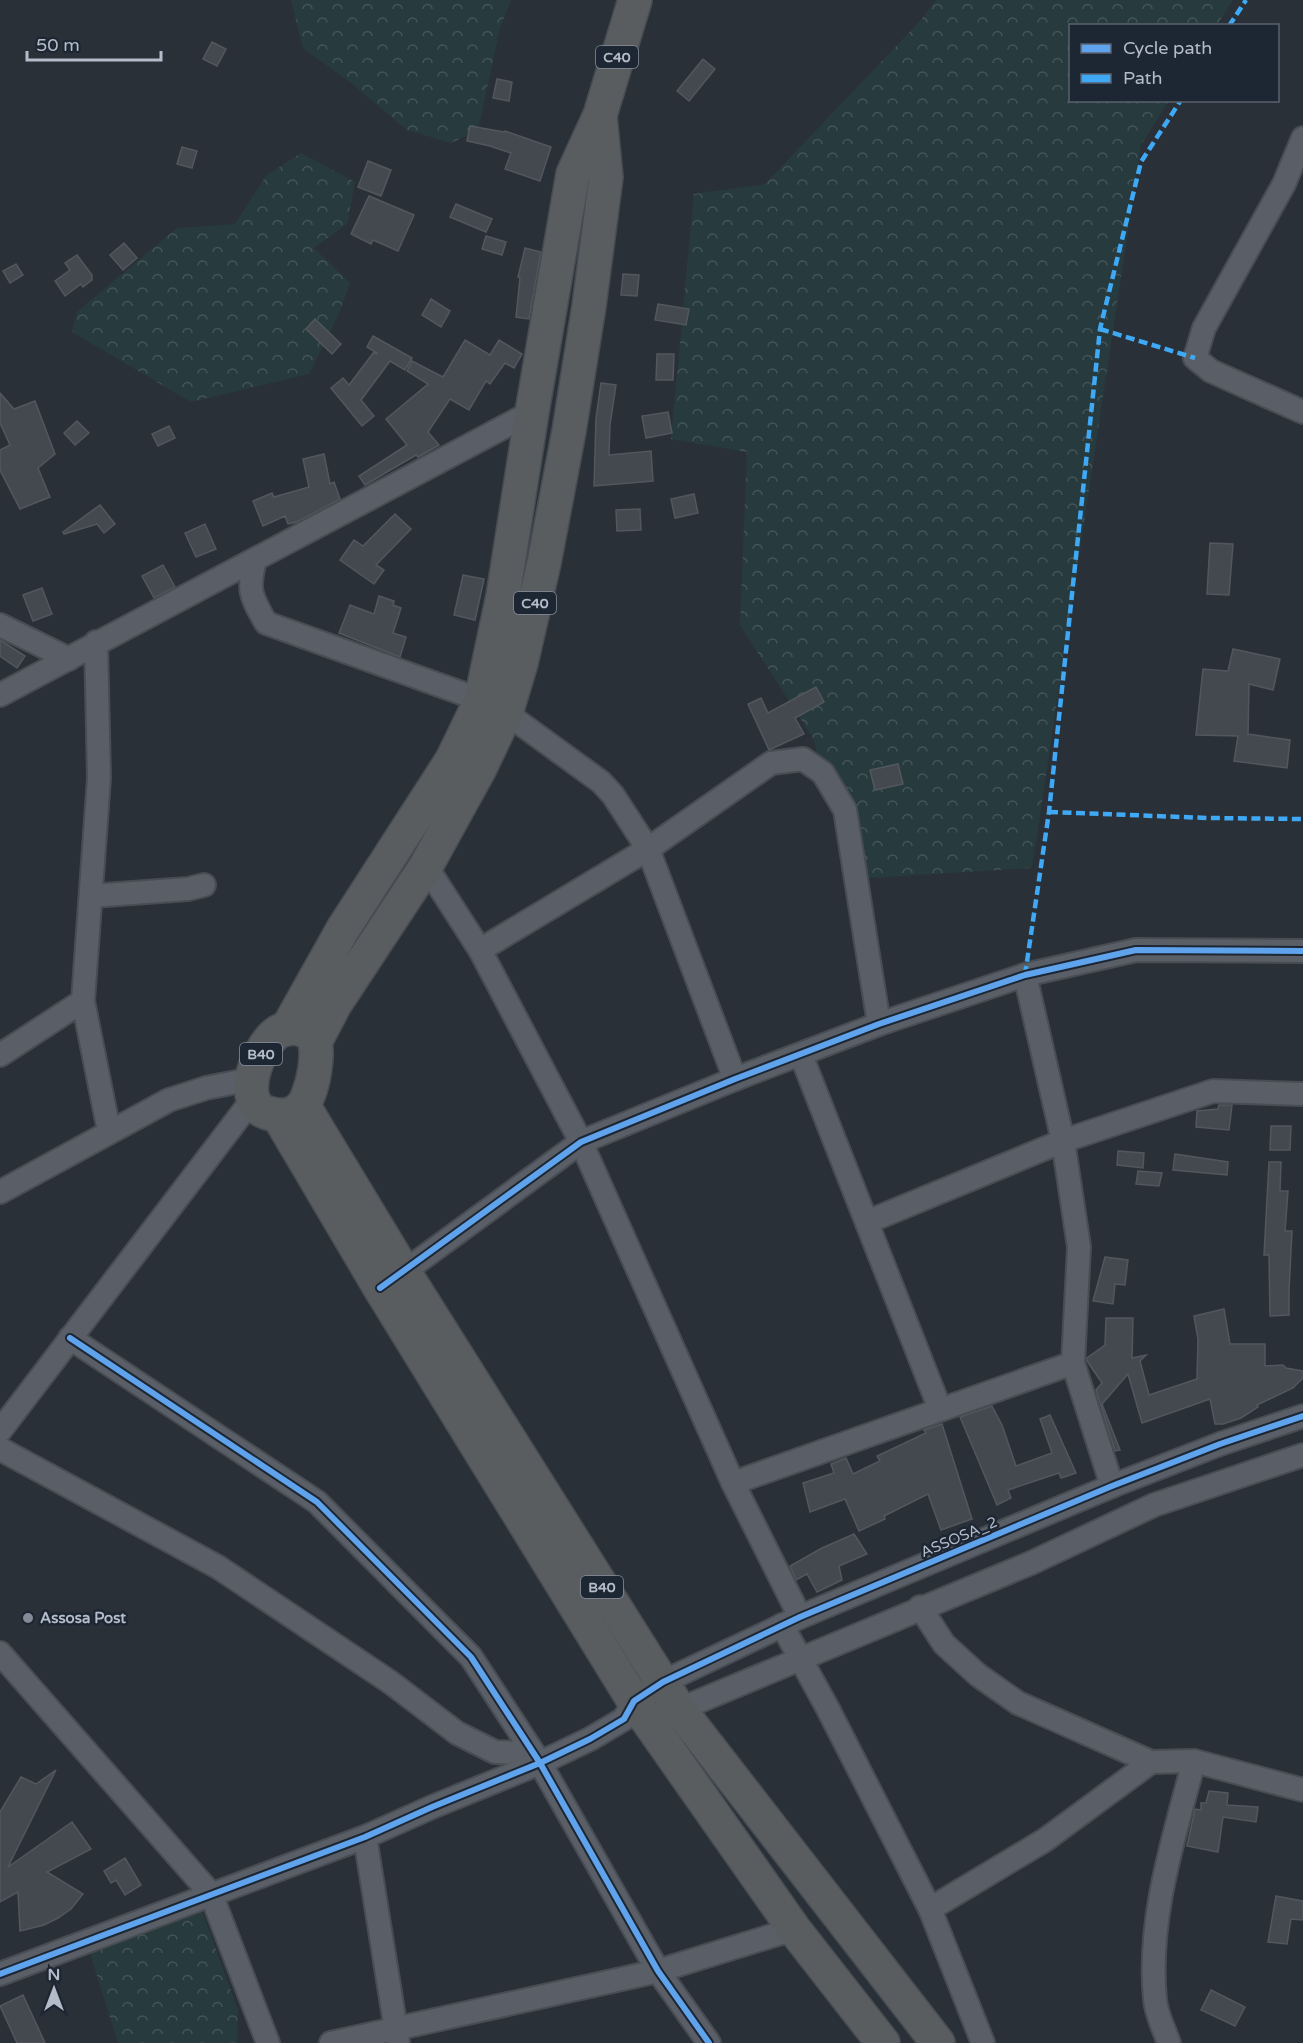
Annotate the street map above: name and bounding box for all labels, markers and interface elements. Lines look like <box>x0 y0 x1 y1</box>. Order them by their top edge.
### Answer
scale bar <box>27 24 160 62</box>
legend <box>1069 24 1279 102</box>
text: 50 m <box>36 34 80 56</box>
text: Cycle path <box>1123 37 1212 59</box>
road number: C40 <box>596 46 638 68</box>
text: Path <box>1123 67 1162 89</box>
road number: C40 <box>514 592 556 614</box>
road number: B40 <box>240 1043 282 1065</box>
street label: ASSOSA_2 <box>918 1513 1000 1561</box>
road number: B40 <box>581 1576 623 1598</box>
place label: Assosa Post <box>40 1609 126 1627</box>
marker: Assosa Post <box>21 1611 35 1625</box>
north arrow <box>24 1959 84 2019</box>
text: N <box>48 1965 60 1985</box>

